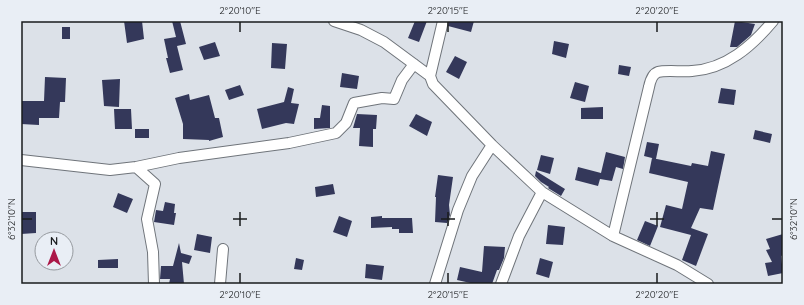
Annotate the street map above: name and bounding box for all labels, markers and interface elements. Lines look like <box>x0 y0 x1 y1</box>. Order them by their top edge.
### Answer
text: 2°20'10"E <box>219 4 261 17</box>
text: 2°20'15"E <box>428 4 469 17</box>
text: 2°20'20"E <box>635 4 679 17</box>
text: 6°32'10"N <box>5 198 18 240</box>
text: 6°32'10"N <box>787 198 800 240</box>
north arrow <box>34 231 74 271</box>
text: N <box>50 234 58 248</box>
text: 2°20'10"E <box>219 288 261 301</box>
text: 2°20'15"E <box>428 288 469 301</box>
text: 2°20'20"E <box>635 288 679 301</box>

